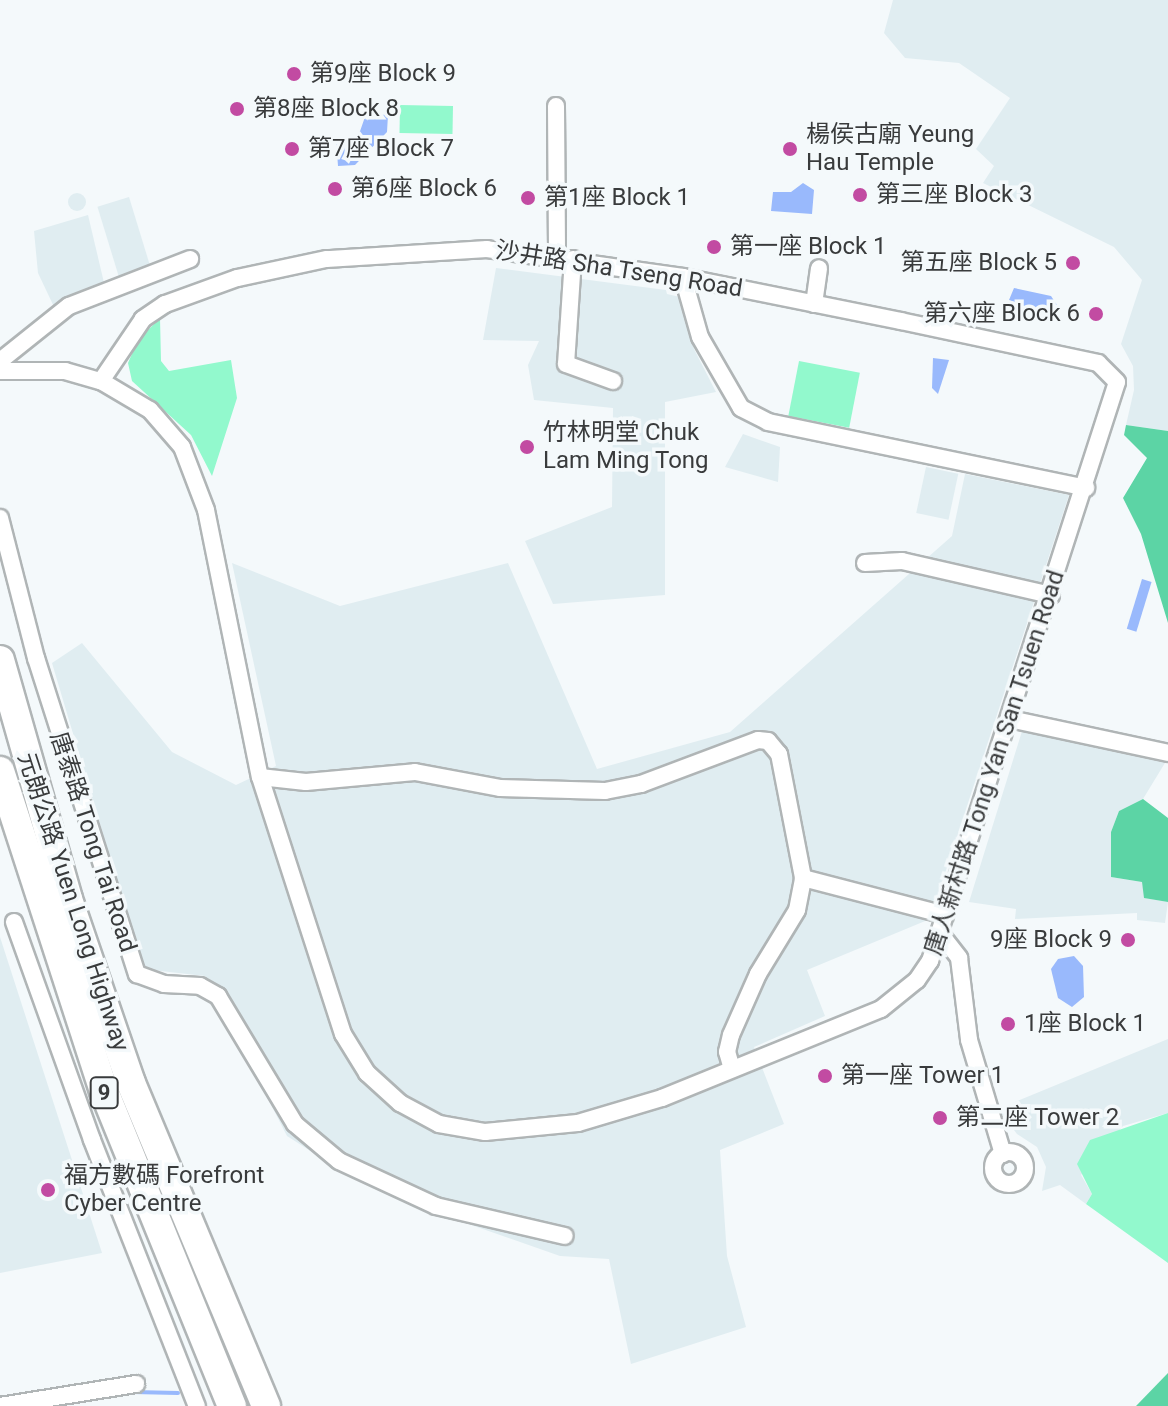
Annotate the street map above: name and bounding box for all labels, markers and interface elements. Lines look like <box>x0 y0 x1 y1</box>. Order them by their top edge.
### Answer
place label: 第9座 Block 9 <box>310 60 456 88</box>
marker: 第9座 Block 9 <box>285 65 303 83</box>
place label: 第8座 Block 8 <box>253 95 399 123</box>
marker: 第8座 Block 8 <box>228 100 246 118</box>
place label: 楊侯古廟 Yeung Hau Temple <box>806 121 974 177</box>
place label: 第7座 Block 7 <box>308 135 454 163</box>
marker: 第7座 Block 7 <box>283 140 301 158</box>
marker: 楊侯古廟 Yeung Hau Temple <box>781 140 799 158</box>
place label: 第6座 Block 6 <box>351 175 497 203</box>
marker: 第6座 Block 6 <box>326 180 344 198</box>
place label: 第三座 Block 3 <box>876 181 1033 209</box>
place label: 第1座 Block 1 <box>544 184 690 212</box>
marker: 第三座 Block 3 <box>851 186 869 204</box>
marker: 第1座 Block 1 <box>519 189 537 207</box>
place label: 第一座 Block 1 <box>730 233 887 261</box>
street label: 沙井路 Sha Tseng Road <box>493 236 745 304</box>
marker: 第一座 Block 1 <box>705 238 723 256</box>
place label: 第五座 Block 5 <box>900 249 1057 277</box>
marker: 第五座 Block 5 <box>1064 254 1082 272</box>
place label: 第六座 Block 6 <box>923 300 1080 328</box>
marker: 第六座 Block 6 <box>1087 305 1105 323</box>
place label: 竹林明堂 Chuk Lam Ming Tong <box>543 419 709 475</box>
marker: 竹林明堂 Chuk Lam Ming Tong <box>518 438 536 456</box>
street label: 唐人新村路 Tong Yan San Tsuen Road <box>919 567 1071 959</box>
street label: 唐泰路 Tong Tai Road <box>44 728 142 956</box>
street label: 元朗公路 Yuen Long Highway <box>11 749 135 1055</box>
place label: 9座 Block 9 <box>990 926 1112 954</box>
marker: 9座 Block 9 <box>1119 931 1137 949</box>
place label: 1座 Block 1 <box>1024 1010 1146 1038</box>
marker: 1座 Block 1 <box>999 1015 1017 1033</box>
place label: 第一座 Tower 1 <box>841 1062 1004 1090</box>
marker: 第一座 Tower 1 <box>816 1067 834 1085</box>
road number: 9 <box>88 1075 120 1111</box>
place label: 第二座 Tower 2 <box>956 1104 1119 1132</box>
marker: 第二座 Tower 2 <box>931 1109 949 1127</box>
place label: 福方數碼 Forefront Cyber Centre <box>64 1162 264 1218</box>
marker: 福方數碼 Forefront Cyber Centre <box>39 1181 57 1199</box>

